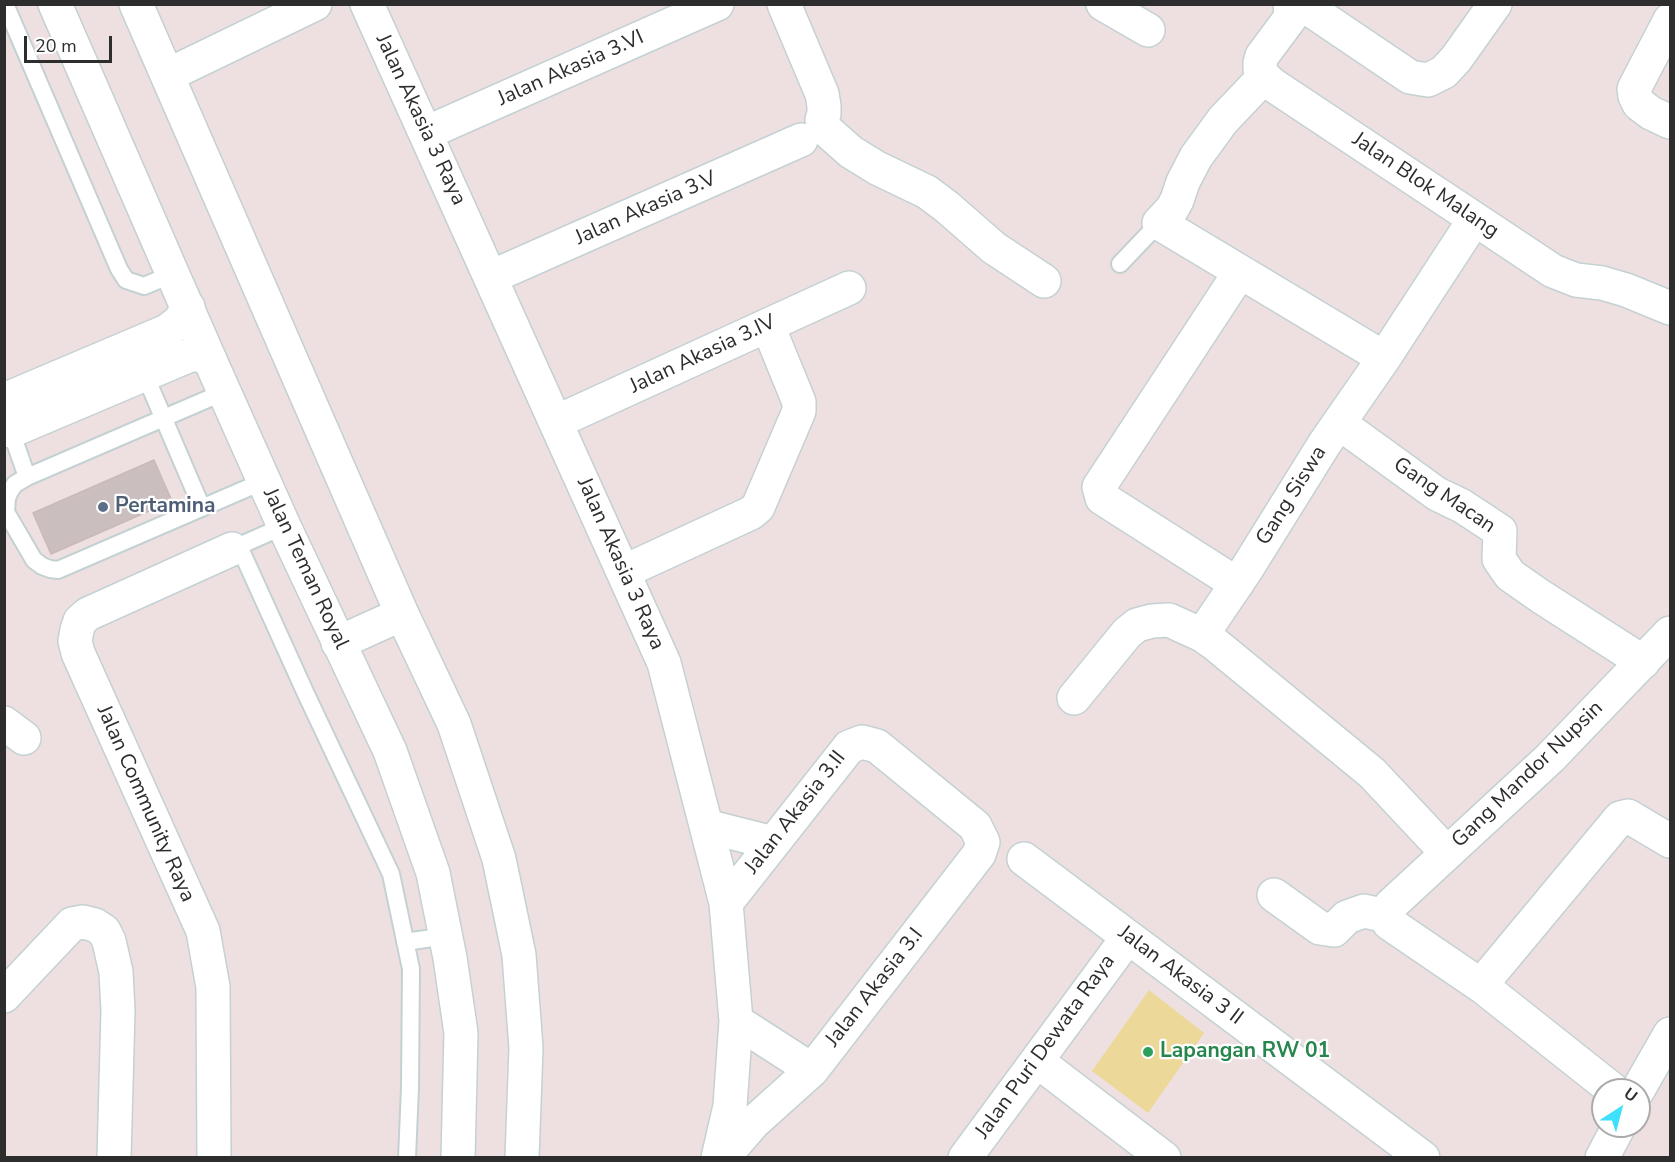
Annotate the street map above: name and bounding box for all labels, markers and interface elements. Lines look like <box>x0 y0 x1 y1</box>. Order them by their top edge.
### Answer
scale bar <box>27 24 116 62</box>
street label: Jalan Akasia 3.VI <box>494 26 648 112</box>
street label: Jalan Akasia 3 Raya <box>369 31 471 209</box>
text: 20 m <box>35 34 77 58</box>
street label: Jalan Blok Malang <box>1347 128 1503 244</box>
street label: Jalan Akasia 3.V <box>572 167 720 251</box>
street label: Jalan Akasia 3.IV <box>626 310 780 400</box>
street label: Gang Siswa <box>1252 442 1332 550</box>
street label: Gang Macan <box>1388 453 1500 539</box>
street label: Jalan Akasia 3 Raya <box>571 474 669 654</box>
street label: Jalan Teman Royal <box>257 485 353 653</box>
place label: Pertamina <box>115 494 215 520</box>
marker: Pertamina <box>96 500 110 514</box>
street label: Gang Mandor Nupsin <box>1447 696 1609 854</box>
street label: Jalan Community Raya <box>90 702 200 906</box>
street label: Jalan Akasia 3.II <box>740 747 852 879</box>
street label: Jalan Akasia 3 II <box>1113 921 1247 1031</box>
street label: Jalan Akasia 3.I <box>821 924 929 1052</box>
street label: Jalan Puri Dewata Raya <box>971 950 1121 1144</box>
place label: Lapangan RW 01 <box>1160 1039 1330 1065</box>
marker: Lapangan RW 01 <box>1141 1045 1155 1059</box>
north arrow <box>1591 1078 1651 1138</box>
text: U <box>1619 1083 1642 1107</box>

